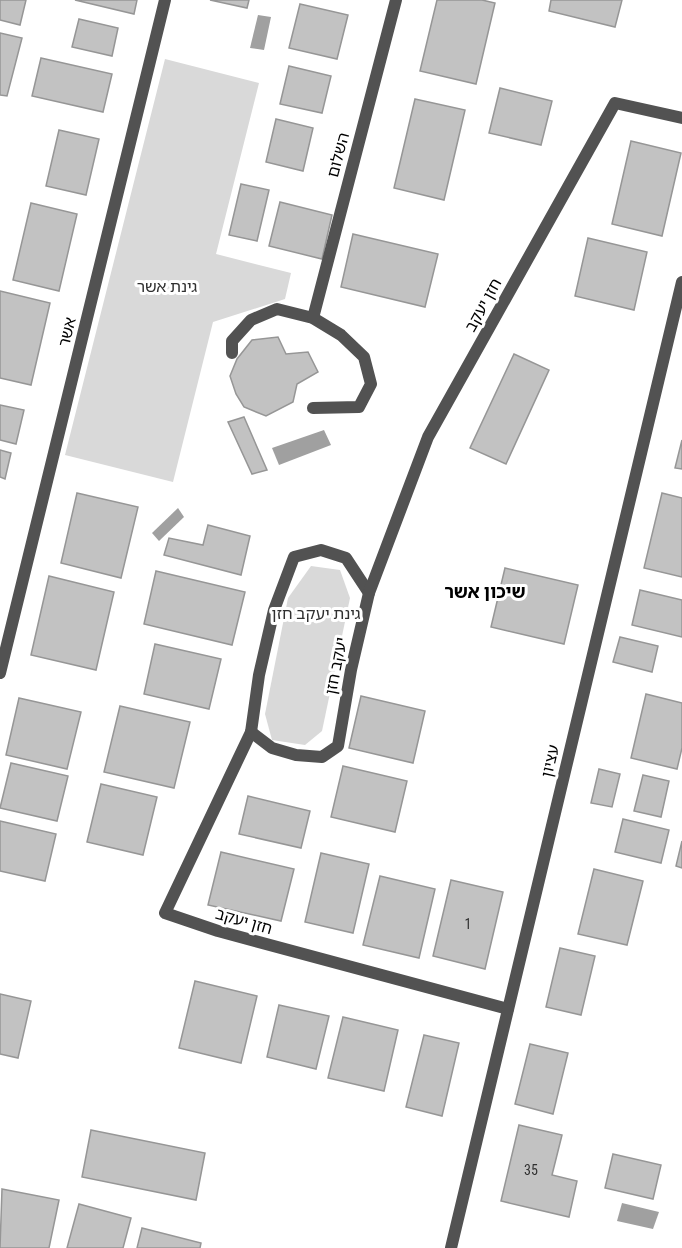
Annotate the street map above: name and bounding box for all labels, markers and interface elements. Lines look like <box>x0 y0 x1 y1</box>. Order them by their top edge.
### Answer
street label: השלום <box>323 130 353 180</box>
street label: חזן יעקב <box>461 275 505 335</box>
park label: גינת אשר <box>137 277 197 296</box>
street label: אשר <box>54 315 80 349</box>
district label: שיכון אשר <box>444 581 526 602</box>
park label: גינת יעקב חזן <box>271 604 361 623</box>
street label: יעקב חזן <box>321 636 351 696</box>
street label: עציון <box>537 743 563 779</box>
street label: חזן יעקב <box>213 904 275 938</box>
house number: 1 <box>465 916 471 932</box>
house number: 35 <box>524 1162 538 1178</box>

